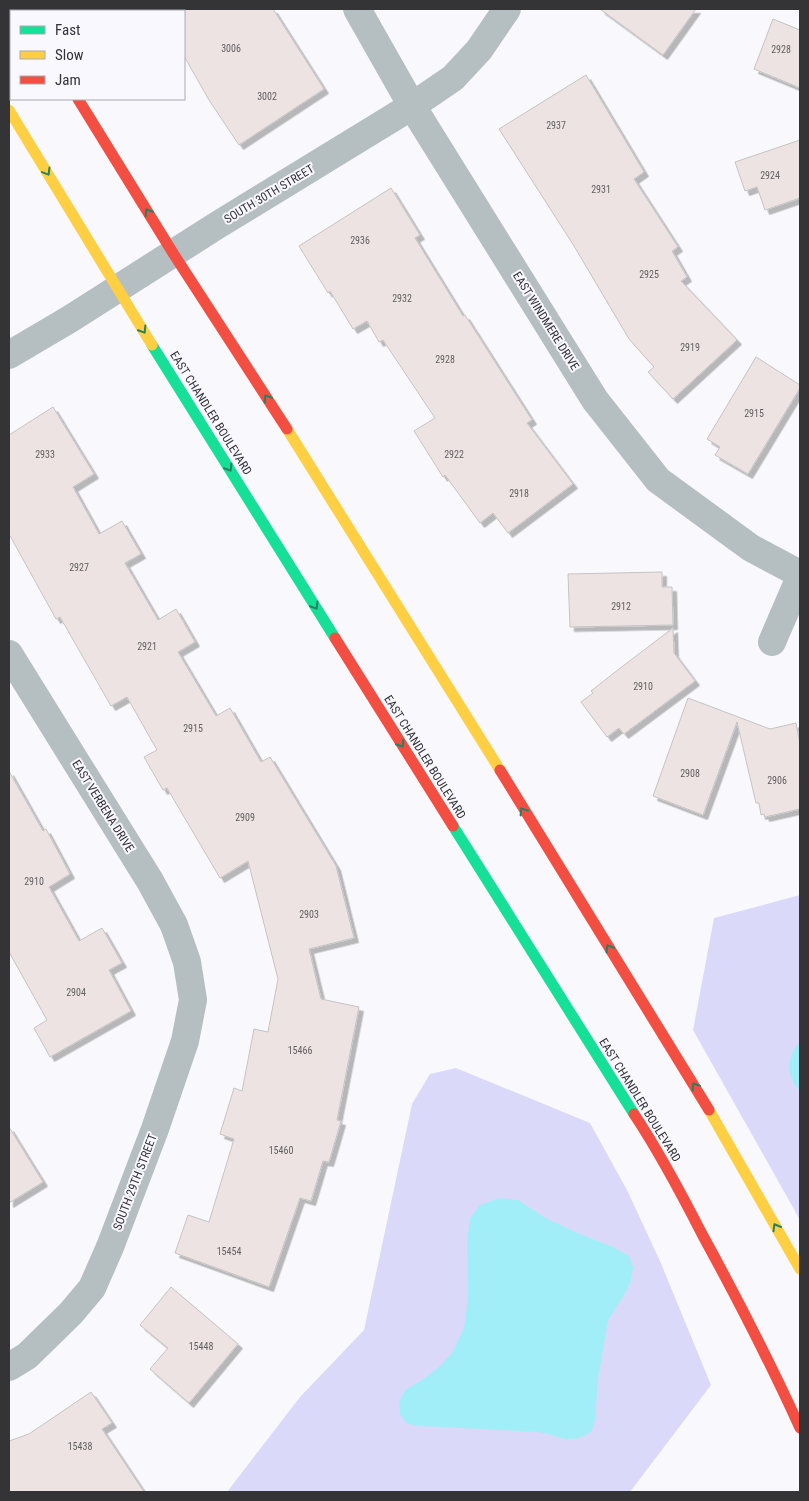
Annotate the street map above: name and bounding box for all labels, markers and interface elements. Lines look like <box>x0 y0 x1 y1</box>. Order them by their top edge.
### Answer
legend <box>10 10 185 100</box>
text: Fast <box>55 21 80 39</box>
house number: 3006 <box>221 43 241 54</box>
house number: 2928 <box>771 44 791 55</box>
text: Slow <box>55 46 84 64</box>
text: Jam <box>55 71 81 89</box>
house number: 3002 <box>257 91 277 102</box>
house number: 2937 <box>546 120 566 131</box>
street label: SOUTH 30TH STREET <box>222 162 316 226</box>
one-way arrow <box>40 167 50 176</box>
house number: 2924 <box>760 170 780 181</box>
house number: 2931 <box>591 184 611 195</box>
one-way arrow <box>144 208 154 217</box>
house number: 2936 <box>350 235 370 246</box>
street label: EAST WINDMERE DRIVE <box>510 269 582 373</box>
house number: 2925 <box>639 269 659 280</box>
house number: 2932 <box>392 293 412 304</box>
one-way arrow <box>137 325 146 334</box>
house number: 2919 <box>680 342 700 353</box>
street label: EAST CHANDLER BOULEVARD <box>167 349 255 477</box>
house number: 2928 <box>435 354 455 365</box>
one-way arrow <box>264 394 273 403</box>
house number: 2915 <box>744 408 764 419</box>
house number: 2933 <box>35 449 55 460</box>
house number: 2922 <box>444 449 464 460</box>
one-way arrow <box>223 463 232 472</box>
house number: 2918 <box>509 488 529 499</box>
house number: 2927 <box>69 562 89 573</box>
one-way arrow <box>309 600 318 610</box>
house number: 2912 <box>611 601 631 612</box>
house number: 2921 <box>137 641 157 652</box>
house number: 2910 <box>633 681 653 692</box>
street label: EAST CHANDLER BOULEVARD <box>381 693 469 821</box>
house number: 2915 <box>183 723 203 734</box>
one-way arrow <box>395 738 405 747</box>
street label: EAST VERBENA DRIVE <box>69 758 137 855</box>
house number: 2908 <box>680 768 700 779</box>
house number: 2906 <box>767 775 787 786</box>
one-way arrow <box>519 807 529 816</box>
house number: 2909 <box>235 812 255 823</box>
house number: 2910 <box>24 876 44 887</box>
house number: 2903 <box>299 909 319 920</box>
one-way arrow <box>606 945 615 954</box>
house number: 2904 <box>66 987 86 998</box>
street label: EAST CHANDLER BOULEVARD <box>596 1036 684 1164</box>
house number: 15466 <box>288 1045 312 1056</box>
one-way arrow <box>691 1083 701 1092</box>
street label: SOUTH 29TH STREET <box>110 1132 160 1232</box>
house number: 15460 <box>269 1145 293 1156</box>
one-way arrow <box>772 1223 782 1232</box>
house number: 15454 <box>217 1246 241 1257</box>
house number: 15448 <box>189 1341 213 1352</box>
house number: 15438 <box>68 1441 92 1452</box>

